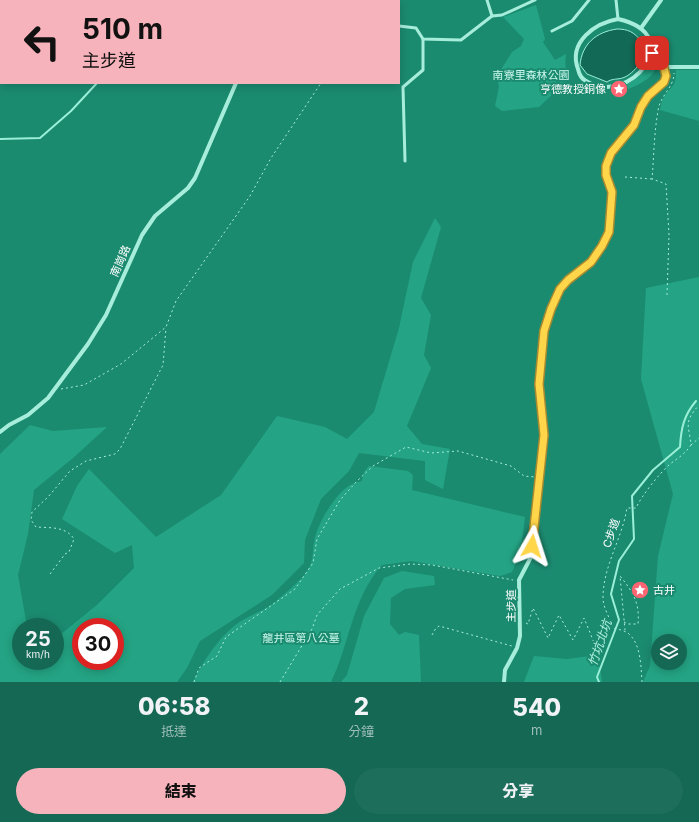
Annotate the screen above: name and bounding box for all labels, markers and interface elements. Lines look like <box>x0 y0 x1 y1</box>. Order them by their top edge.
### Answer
text: 510 m <box>82 12 163 46</box>
icon: left <box>16 16 68 68</box>
pin <box>635 36 669 70</box>
icon: arrive <box>641 42 663 64</box>
text: 主步道 <box>82 50 136 71</box>
park label: 南寮里森林公園 <box>493 68 570 82</box>
place icon: 亨德教授銅像 <box>609 79 629 99</box>
place label: 亨德教授銅像 <box>540 82 606 96</box>
street label: 南崗路 <box>107 243 133 279</box>
street label: C步道 <box>599 517 623 549</box>
position arrow <box>511 525 553 567</box>
place icon: 古井 <box>630 580 650 600</box>
place label: 古井 <box>653 583 675 597</box>
street label: 主步道 <box>504 590 518 623</box>
water label: 竹坑北坑 <box>585 616 615 668</box>
speed limit sign: 30 <box>72 618 124 670</box>
text: 25 <box>25 627 51 651</box>
park label: 龍井區第八公墓 <box>263 631 340 645</box>
map controls <box>651 634 687 670</box>
button: layers <box>651 634 687 670</box>
text: km/h <box>26 648 50 660</box>
text: 06:58 <box>138 692 210 721</box>
text: 2 <box>354 692 369 721</box>
text: 540 <box>512 693 561 722</box>
text: m <box>531 722 542 738</box>
text: 抵達 <box>161 723 187 739</box>
text: 分鐘 <box>348 723 374 739</box>
button: 結束 <box>16 768 346 814</box>
button: 分享 <box>354 768 683 814</box>

